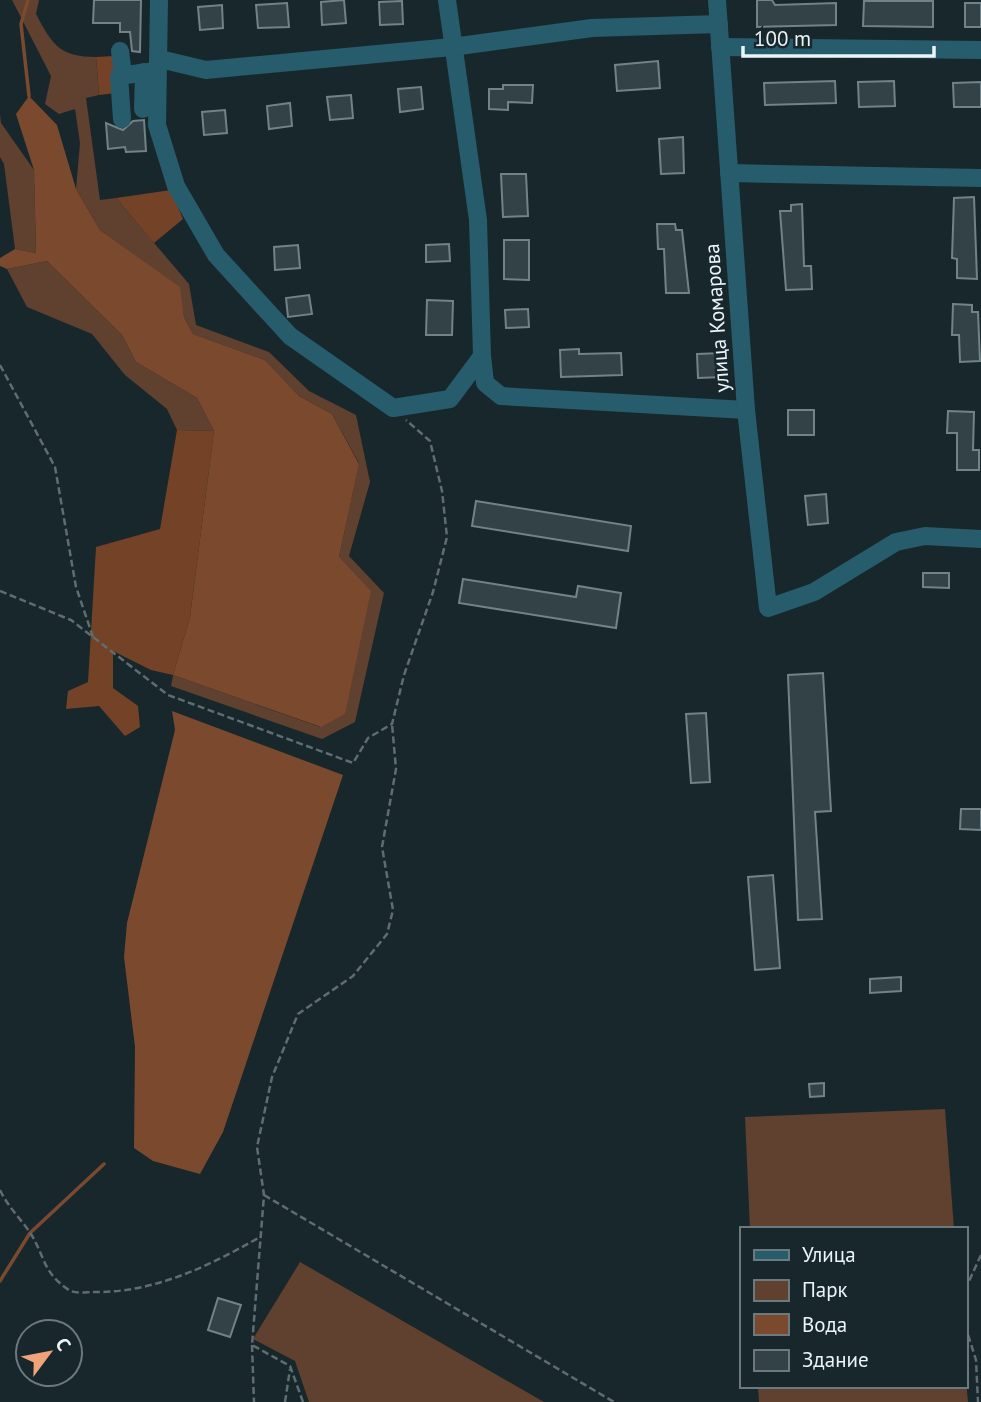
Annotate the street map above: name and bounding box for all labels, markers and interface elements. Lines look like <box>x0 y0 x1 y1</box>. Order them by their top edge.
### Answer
scale bar <box>743 14 934 58</box>
text: 100 m <box>754 25 811 52</box>
street label: улица Комарова <box>698 243 735 393</box>
legend <box>740 1227 967 1388</box>
text: Улица <box>802 1241 856 1268</box>
text: Парк <box>802 1276 848 1303</box>
text: Вода <box>802 1311 847 1338</box>
north arrow <box>14 1318 84 1388</box>
text: С <box>50 1333 77 1355</box>
text: Здание <box>802 1346 869 1373</box>

